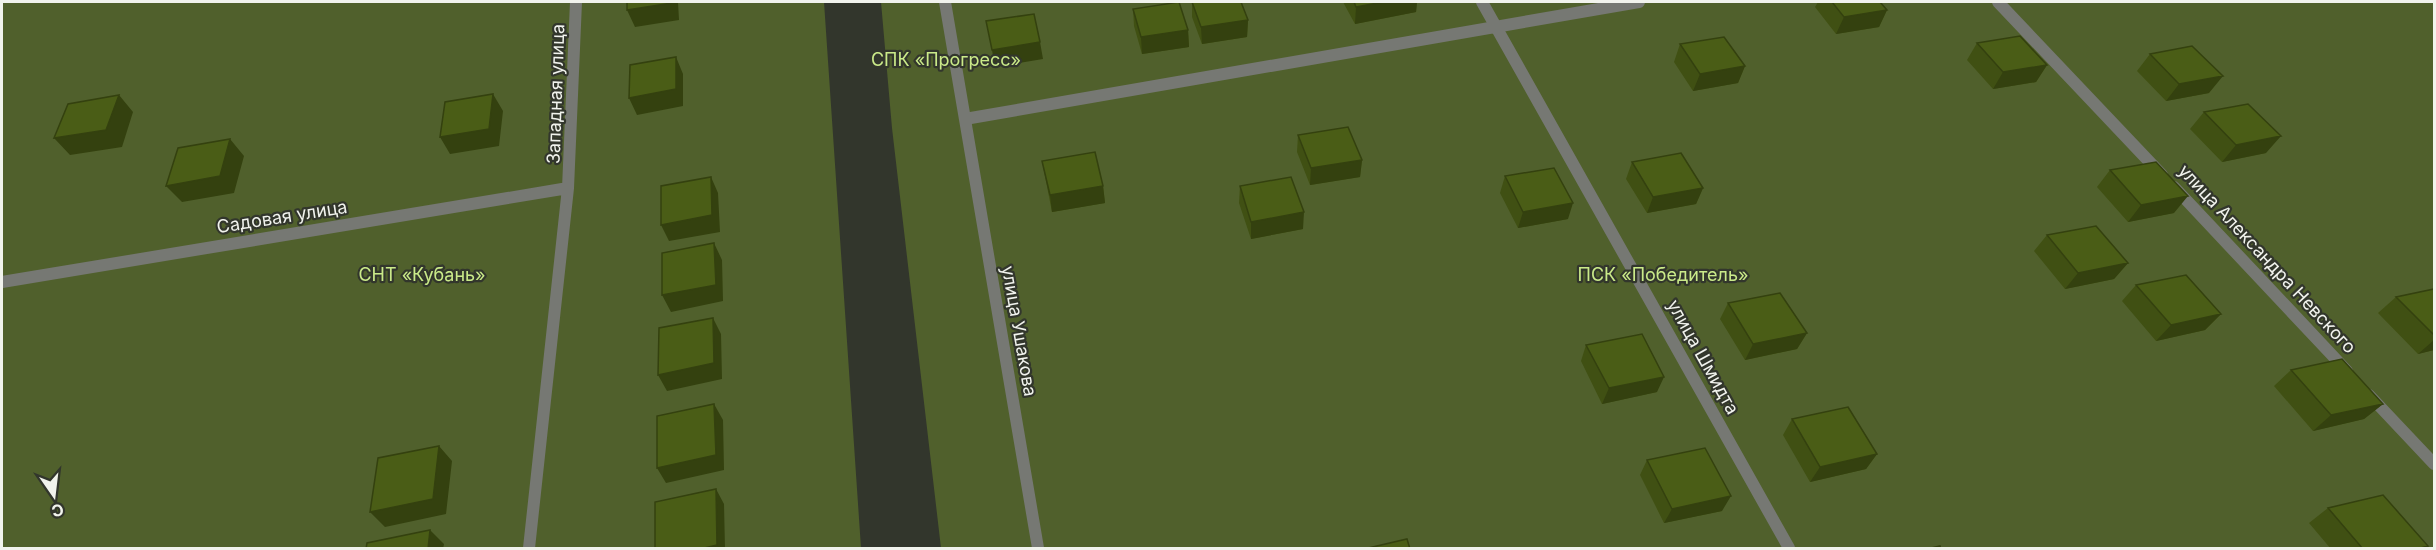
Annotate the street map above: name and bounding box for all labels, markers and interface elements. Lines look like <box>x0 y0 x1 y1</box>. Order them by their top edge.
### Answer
street label: Западная улица <box>543 24 568 164</box>
park label: СПК «Прогресс» <box>871 49 1021 70</box>
street label: улица Александра Невского <box>2174 160 2360 357</box>
street label: Садовая улица <box>215 196 349 237</box>
park label: СНТ «Кубань» <box>358 264 486 285</box>
street label: улица Ушакова <box>998 264 1041 398</box>
park label: ПСК «Победитель» <box>1578 264 1748 285</box>
street label: улица Шмидта <box>1663 296 1744 418</box>
north arrow <box>24 466 84 526</box>
text: С <box>49 499 66 522</box>

